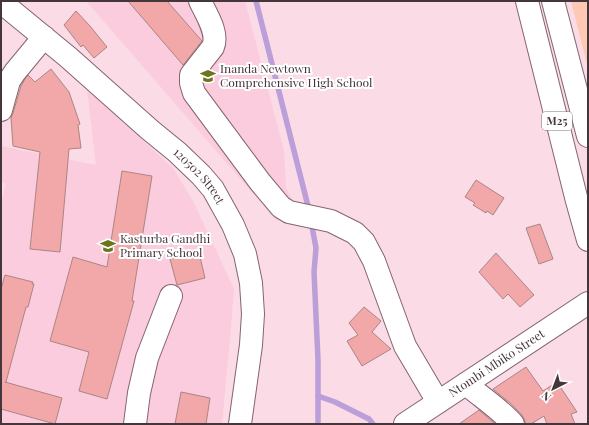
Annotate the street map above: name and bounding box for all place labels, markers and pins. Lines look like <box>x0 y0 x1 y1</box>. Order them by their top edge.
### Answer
place label: Inanda Newtown Comprehensive High School <box>220 60 373 90</box>
school or university icon: Inanda Newtown Comprehensive High School <box>199 67 217 85</box>
place label: Kasturba Gandhi Primary School <box>120 230 211 260</box>
school or university icon: Kasturba Gandhi Primary School <box>99 237 117 255</box>

